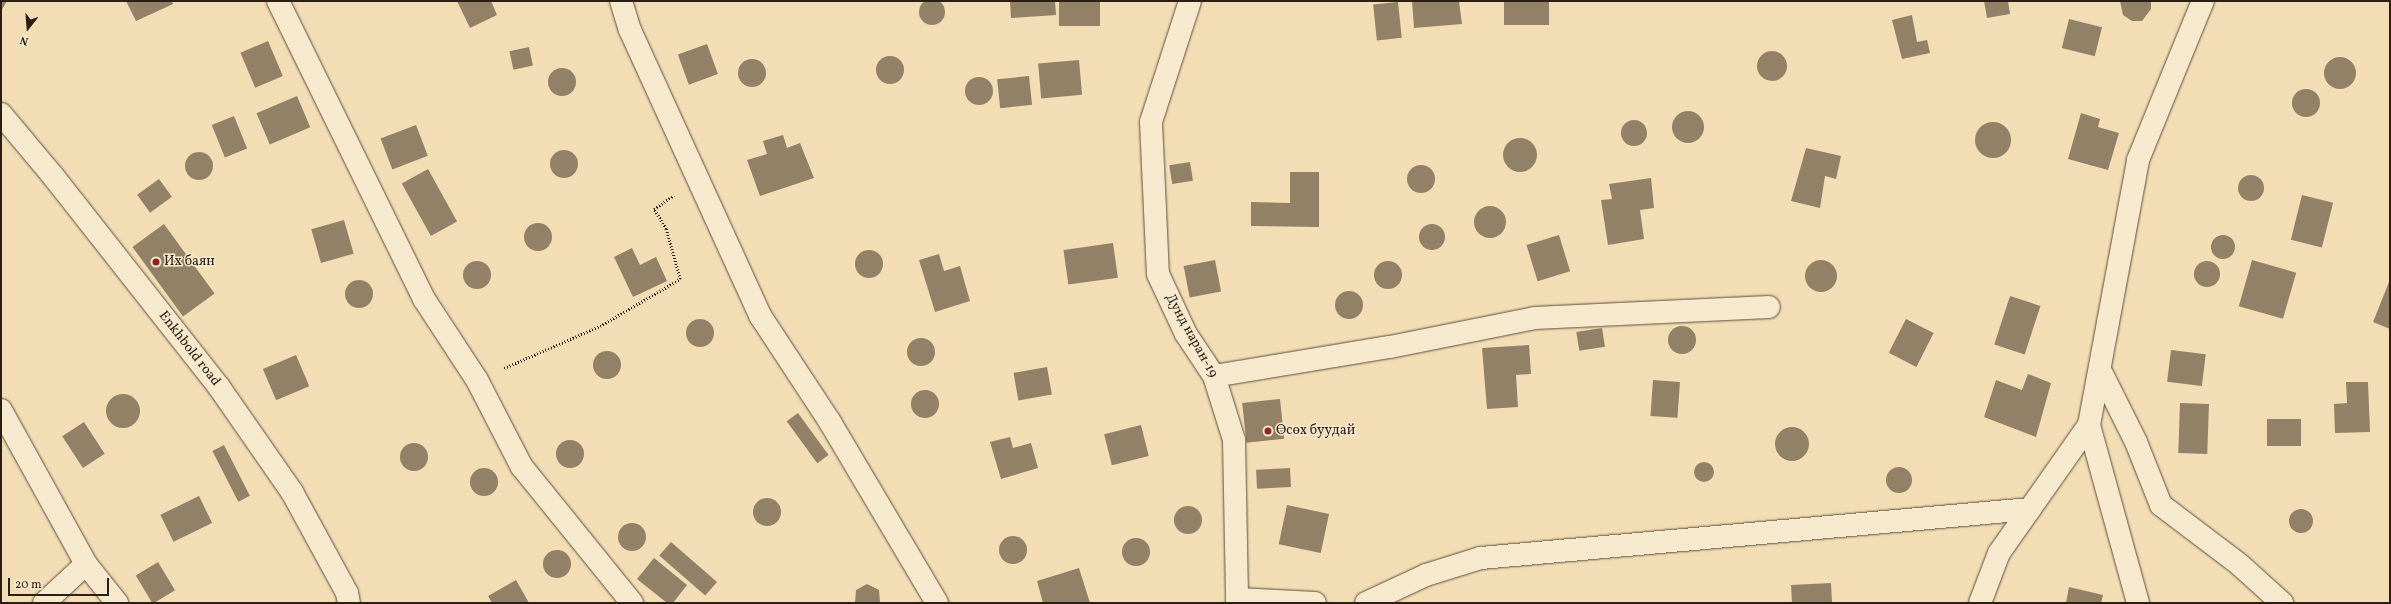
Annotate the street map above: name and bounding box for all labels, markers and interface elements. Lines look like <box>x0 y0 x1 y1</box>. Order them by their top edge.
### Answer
north arrow <box>8 8 48 48</box>
text: N <box>18 32 30 48</box>
place label: Их баян <box>164 254 215 270</box>
marker: Их баян <box>151 257 161 267</box>
street label: Дунд наран-19 <box>1161 291 1221 381</box>
street label: Enkhbold road <box>154 308 224 390</box>
place label: Өсөх буудай <box>1276 423 1355 439</box>
marker: Өсөх буудай <box>1263 426 1273 436</box>
scale bar <box>10 570 111 596</box>
text: 20 m <box>15 577 42 593</box>

